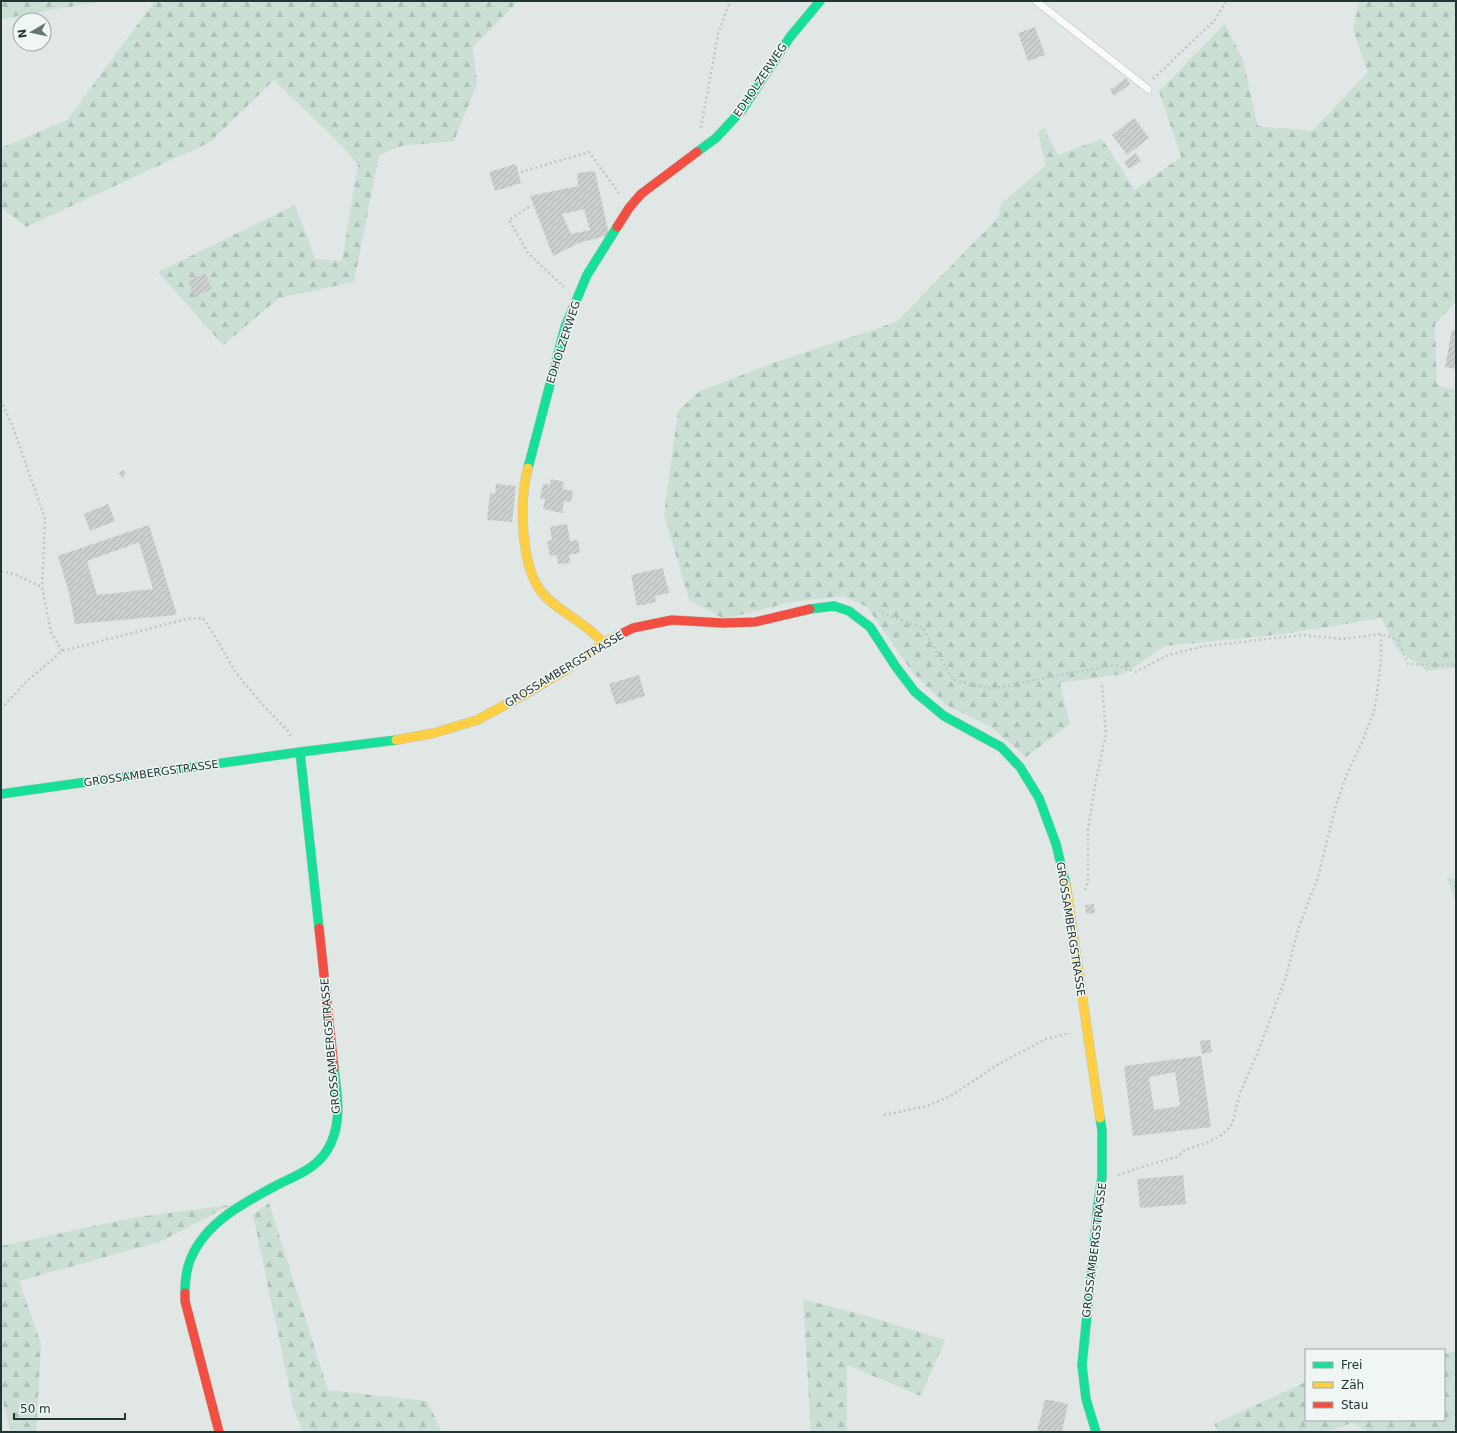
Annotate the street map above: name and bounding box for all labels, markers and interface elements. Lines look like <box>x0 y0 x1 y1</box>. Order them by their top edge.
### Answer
north arrow <box>12 12 52 52</box>
text: N <box>15 28 30 39</box>
street label: EDHOLZERWEG <box>731 41 790 120</box>
street label: EDHOLZERWEG <box>544 299 583 385</box>
street label: GROSSAMBERGSTRASSE <box>503 629 626 710</box>
street label: GROSSAMBERGSTRASSE <box>83 758 219 789</box>
street label: GROSSAMBERGSTRASSE <box>1053 861 1088 997</box>
street label: GROSSAMBERGSTRASSE <box>318 978 343 1114</box>
street label: GROSSAMBERGSTRASSE <box>1080 1182 1109 1318</box>
legend <box>1305 1349 1445 1421</box>
text: Frei <box>1341 1358 1362 1372</box>
text: Zäh <box>1341 1378 1364 1392</box>
scale bar <box>14 1395 125 1421</box>
text: Stau <box>1341 1398 1368 1412</box>
text: 50 m <box>20 1402 51 1416</box>

